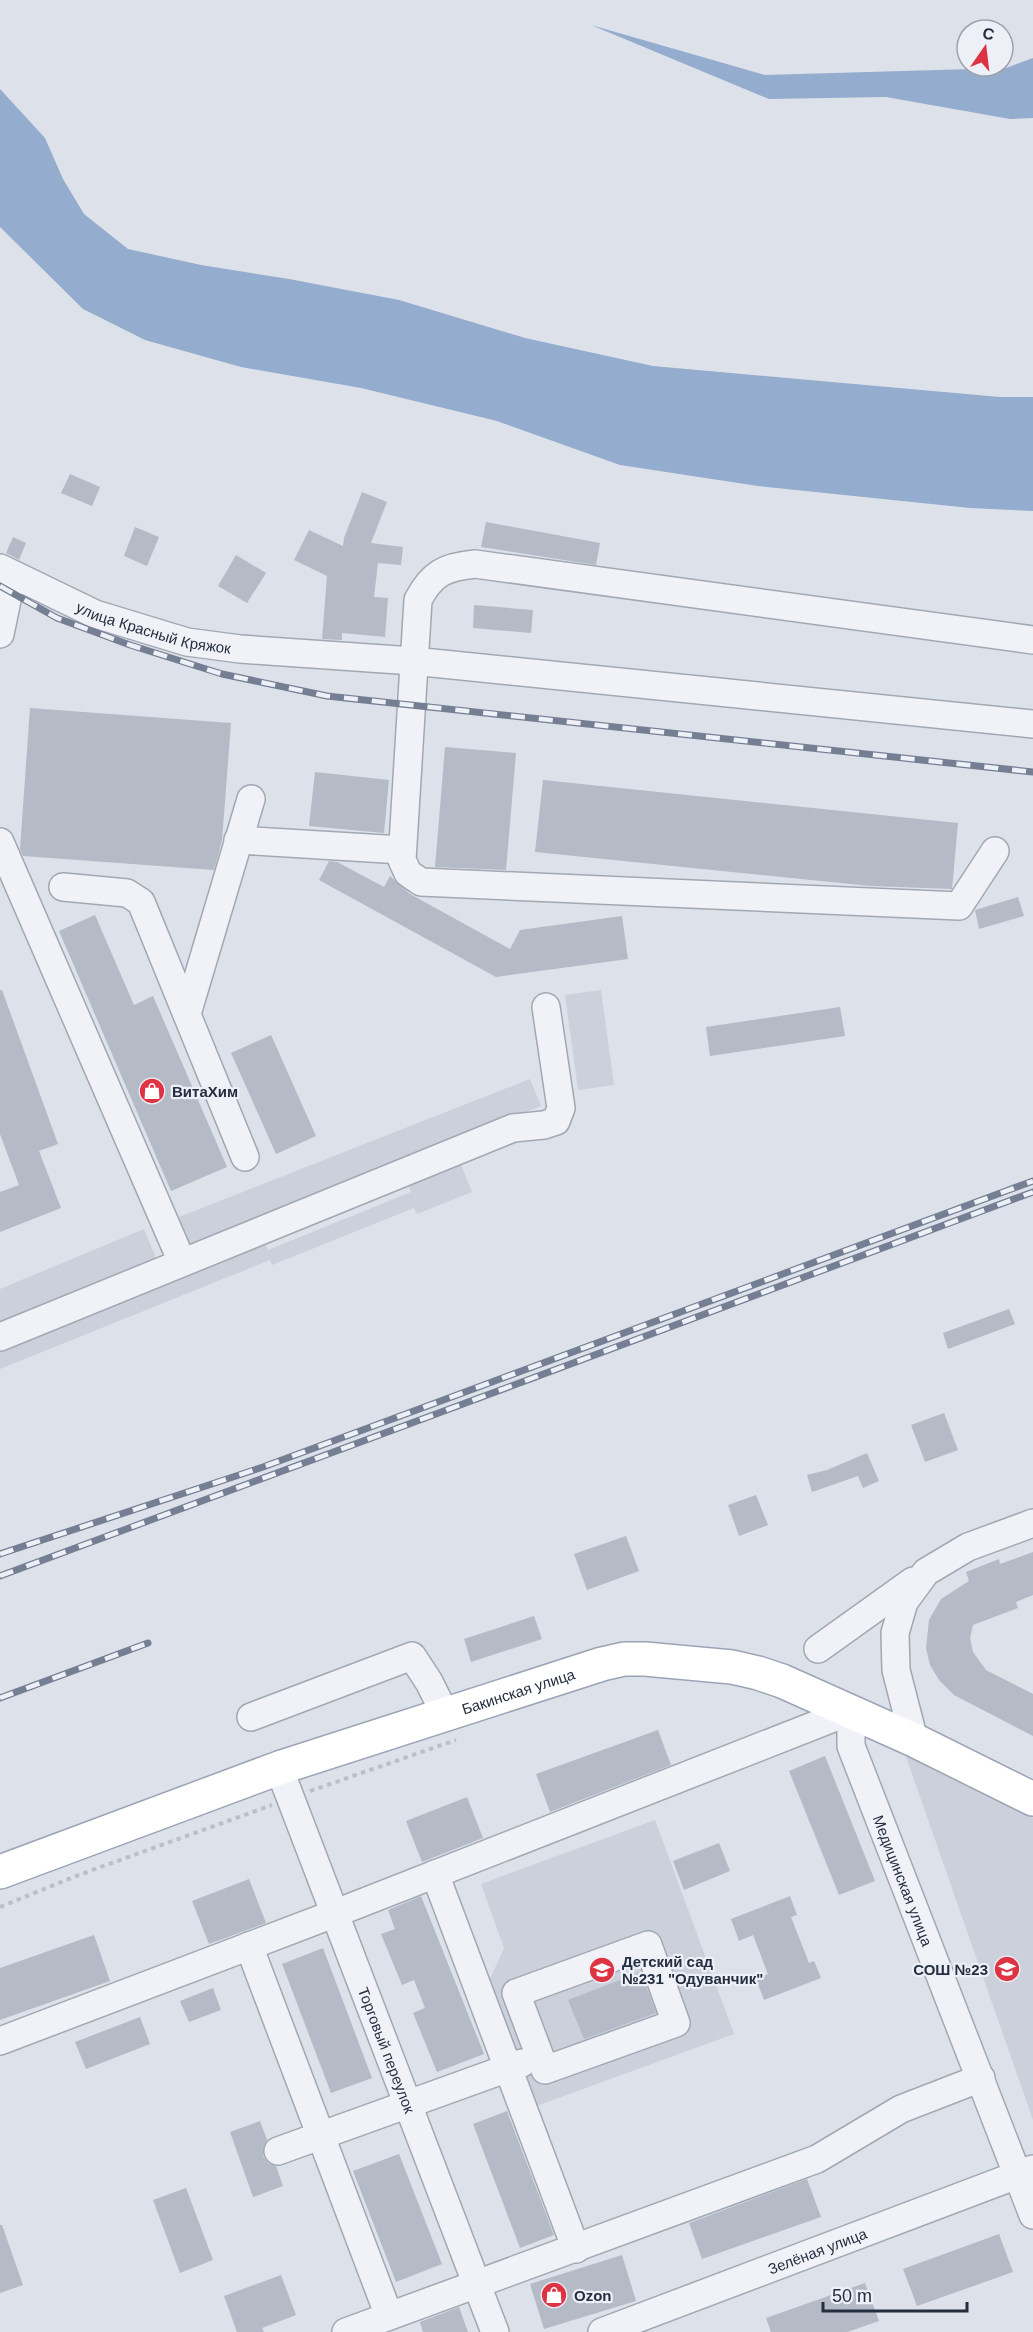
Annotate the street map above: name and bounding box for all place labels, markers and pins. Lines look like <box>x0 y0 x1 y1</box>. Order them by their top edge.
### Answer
shop icon: ВитаХим <box>137 1076 167 1106</box>
place label: ВитаХим <box>172 1083 238 1100</box>
place label: Детский сад №231 "Одуванчик" <box>622 1953 763 1987</box>
school or university icon: СОШ №23 <box>992 1954 1022 1984</box>
school or university icon: Детский сад №231 "Одуванчик" <box>587 1955 617 1985</box>
place label: СОШ №23 <box>913 1961 988 1978</box>
shop icon: Ozon <box>539 2280 569 2310</box>
place label: Ozon <box>574 2287 612 2304</box>

